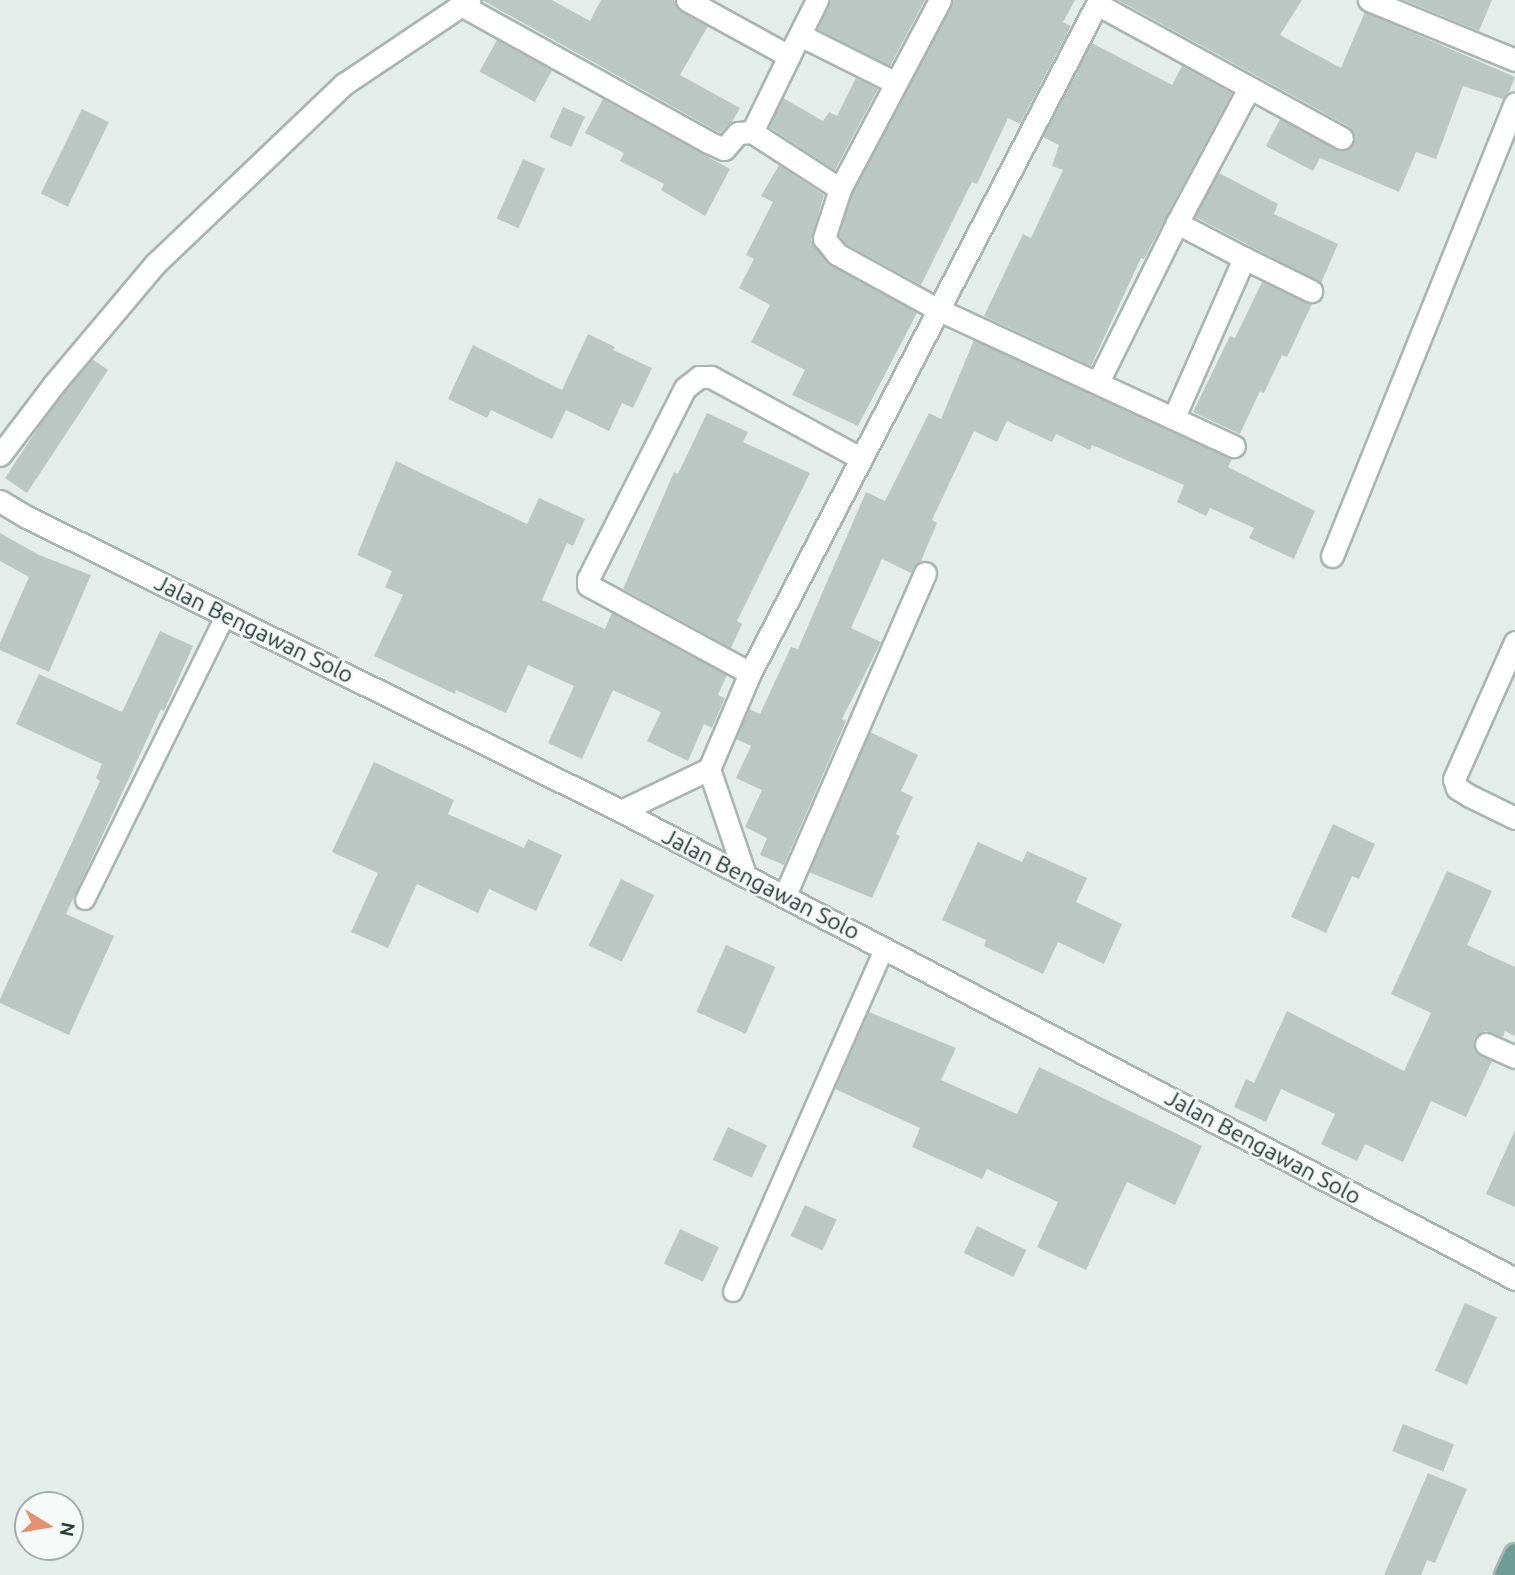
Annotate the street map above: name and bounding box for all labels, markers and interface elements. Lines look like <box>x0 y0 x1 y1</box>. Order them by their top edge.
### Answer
street label: Jalan Bengawan Solo <box>150 569 358 689</box>
street label: Jalan Bengawan Solo <box>658 822 864 946</box>
street label: Jalan Bengawan Solo <box>1160 1084 1366 1210</box>
north arrow <box>14 1491 84 1561</box>
text: N <box>55 1521 80 1539</box>

